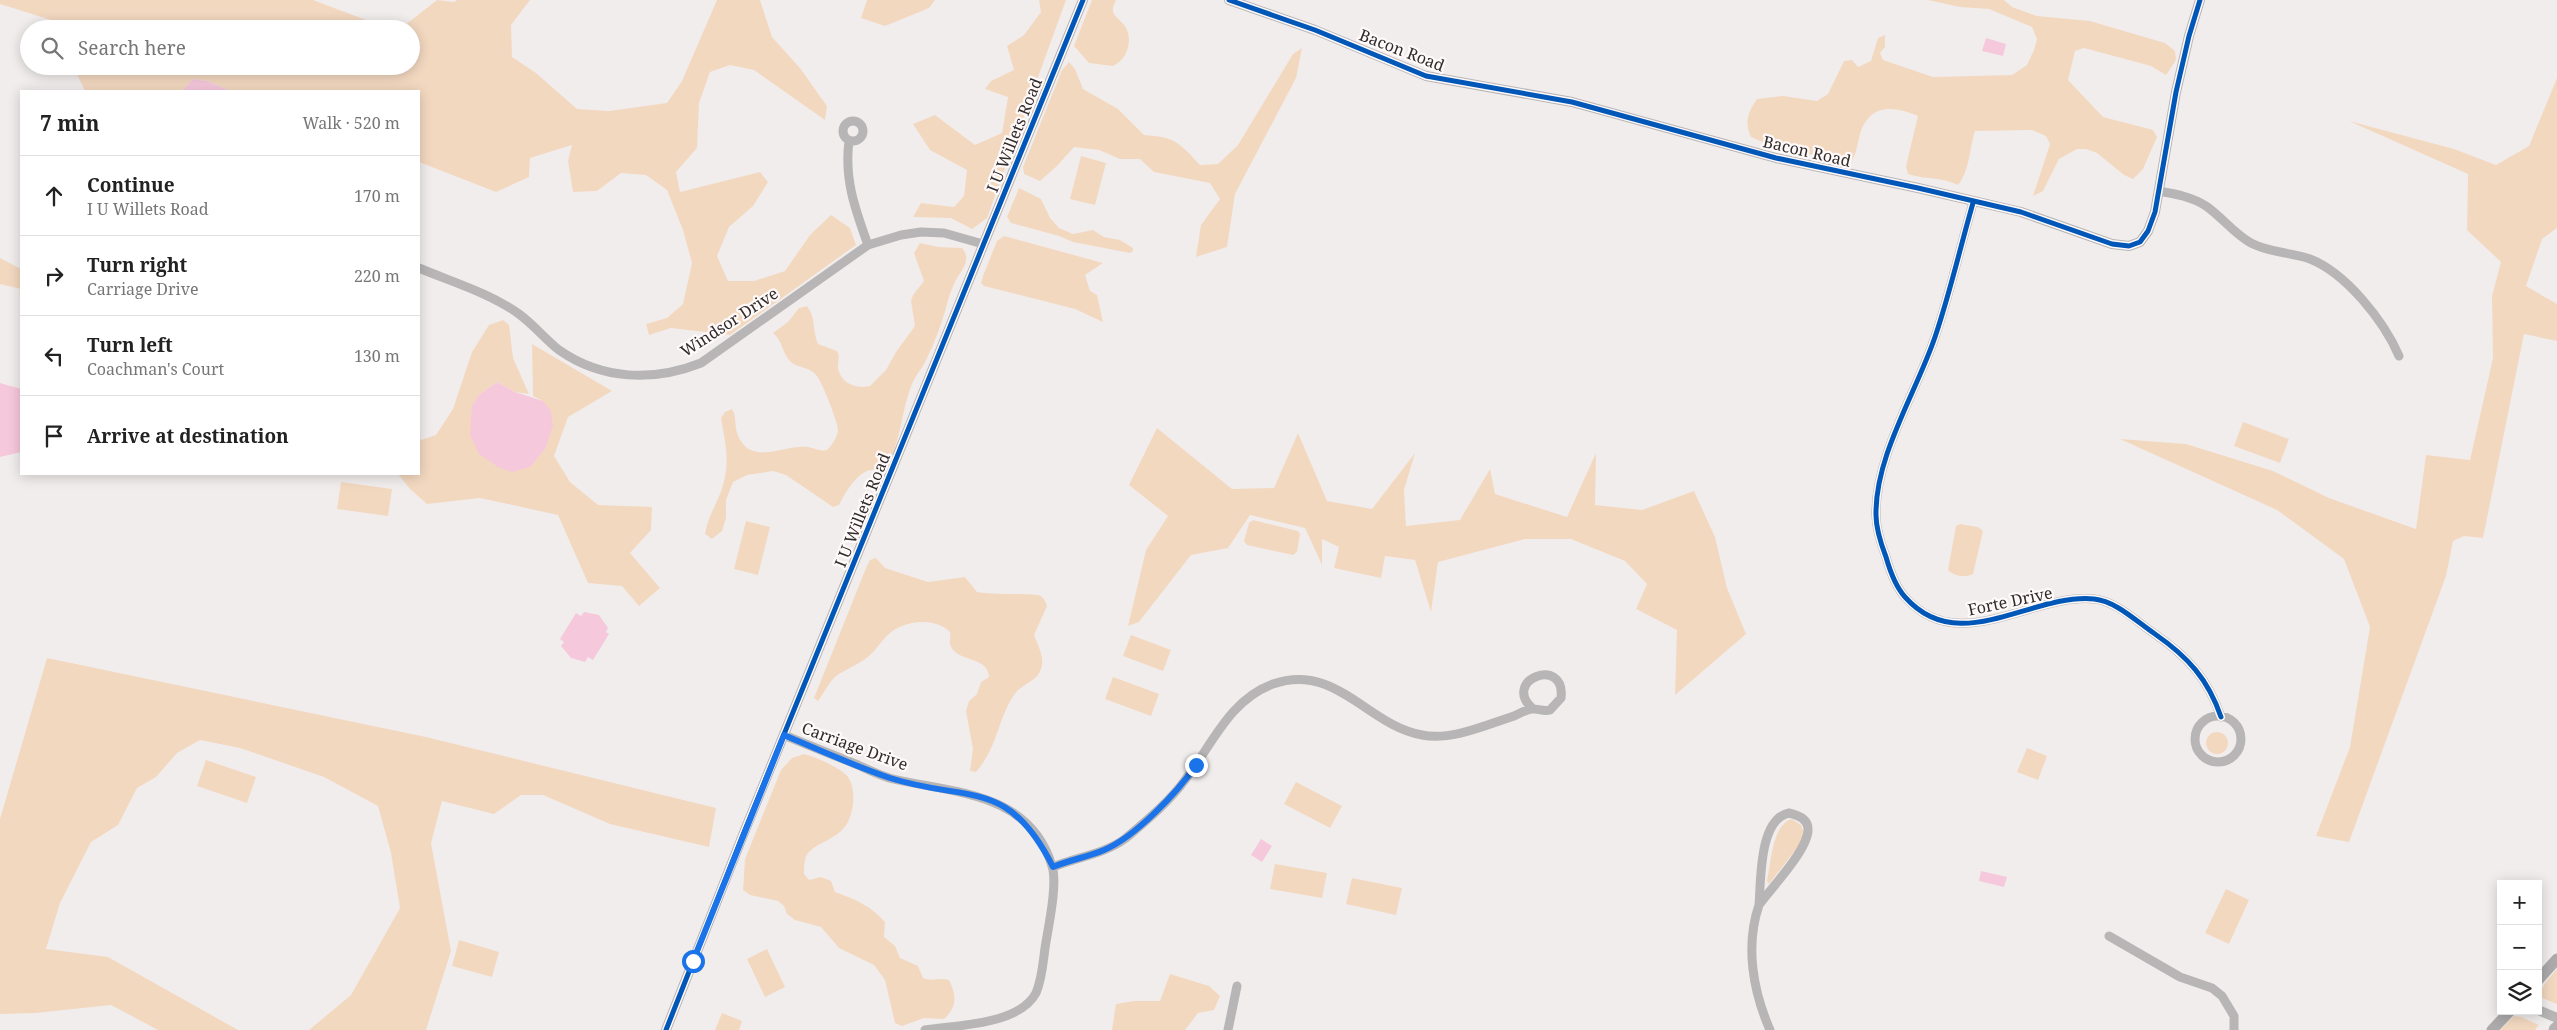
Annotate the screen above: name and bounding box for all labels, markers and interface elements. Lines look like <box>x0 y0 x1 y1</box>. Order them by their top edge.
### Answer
search box <box>20 20 420 75</box>
street label: Bacon Road <box>1356 24 1448 76</box>
icon: search <box>38 34 66 62</box>
text: Search here <box>78 35 186 61</box>
street label: I U Willets Road <box>981 74 1047 195</box>
text: 7 min <box>40 109 99 137</box>
text: Walk · 520 m <box>303 112 400 134</box>
street label: Bacon Road <box>1761 130 1853 172</box>
text: Continue <box>87 172 175 198</box>
icon: ahead <box>40 182 68 210</box>
text: 170 m <box>354 185 400 207</box>
text: I U Willets Road <box>87 198 209 220</box>
text: Turn right <box>87 252 187 278</box>
icon: right <box>40 262 68 290</box>
text: 220 m <box>354 265 400 287</box>
text: Carriage Drive <box>87 278 198 300</box>
street label: Windsor Drive <box>676 282 782 362</box>
text: Turn left <box>87 332 173 358</box>
icon: left <box>40 342 68 370</box>
text: 130 m <box>354 345 400 367</box>
text: Coachman's Court <box>87 358 224 380</box>
icon: arrive <box>40 422 68 450</box>
text: Arrive at destination <box>87 423 289 449</box>
street label: I U Willets Road <box>829 449 895 570</box>
street label: Forte Drive <box>1966 581 2054 621</box>
street label: Carriage Drive <box>799 717 911 775</box>
route end <box>1185 754 1208 777</box>
map controls <box>2497 880 2542 1015</box>
button: + <box>2497 880 2542 925</box>
button: − <box>2497 925 2542 970</box>
route start <box>682 950 705 973</box>
button: layers <box>2497 970 2542 1015</box>

